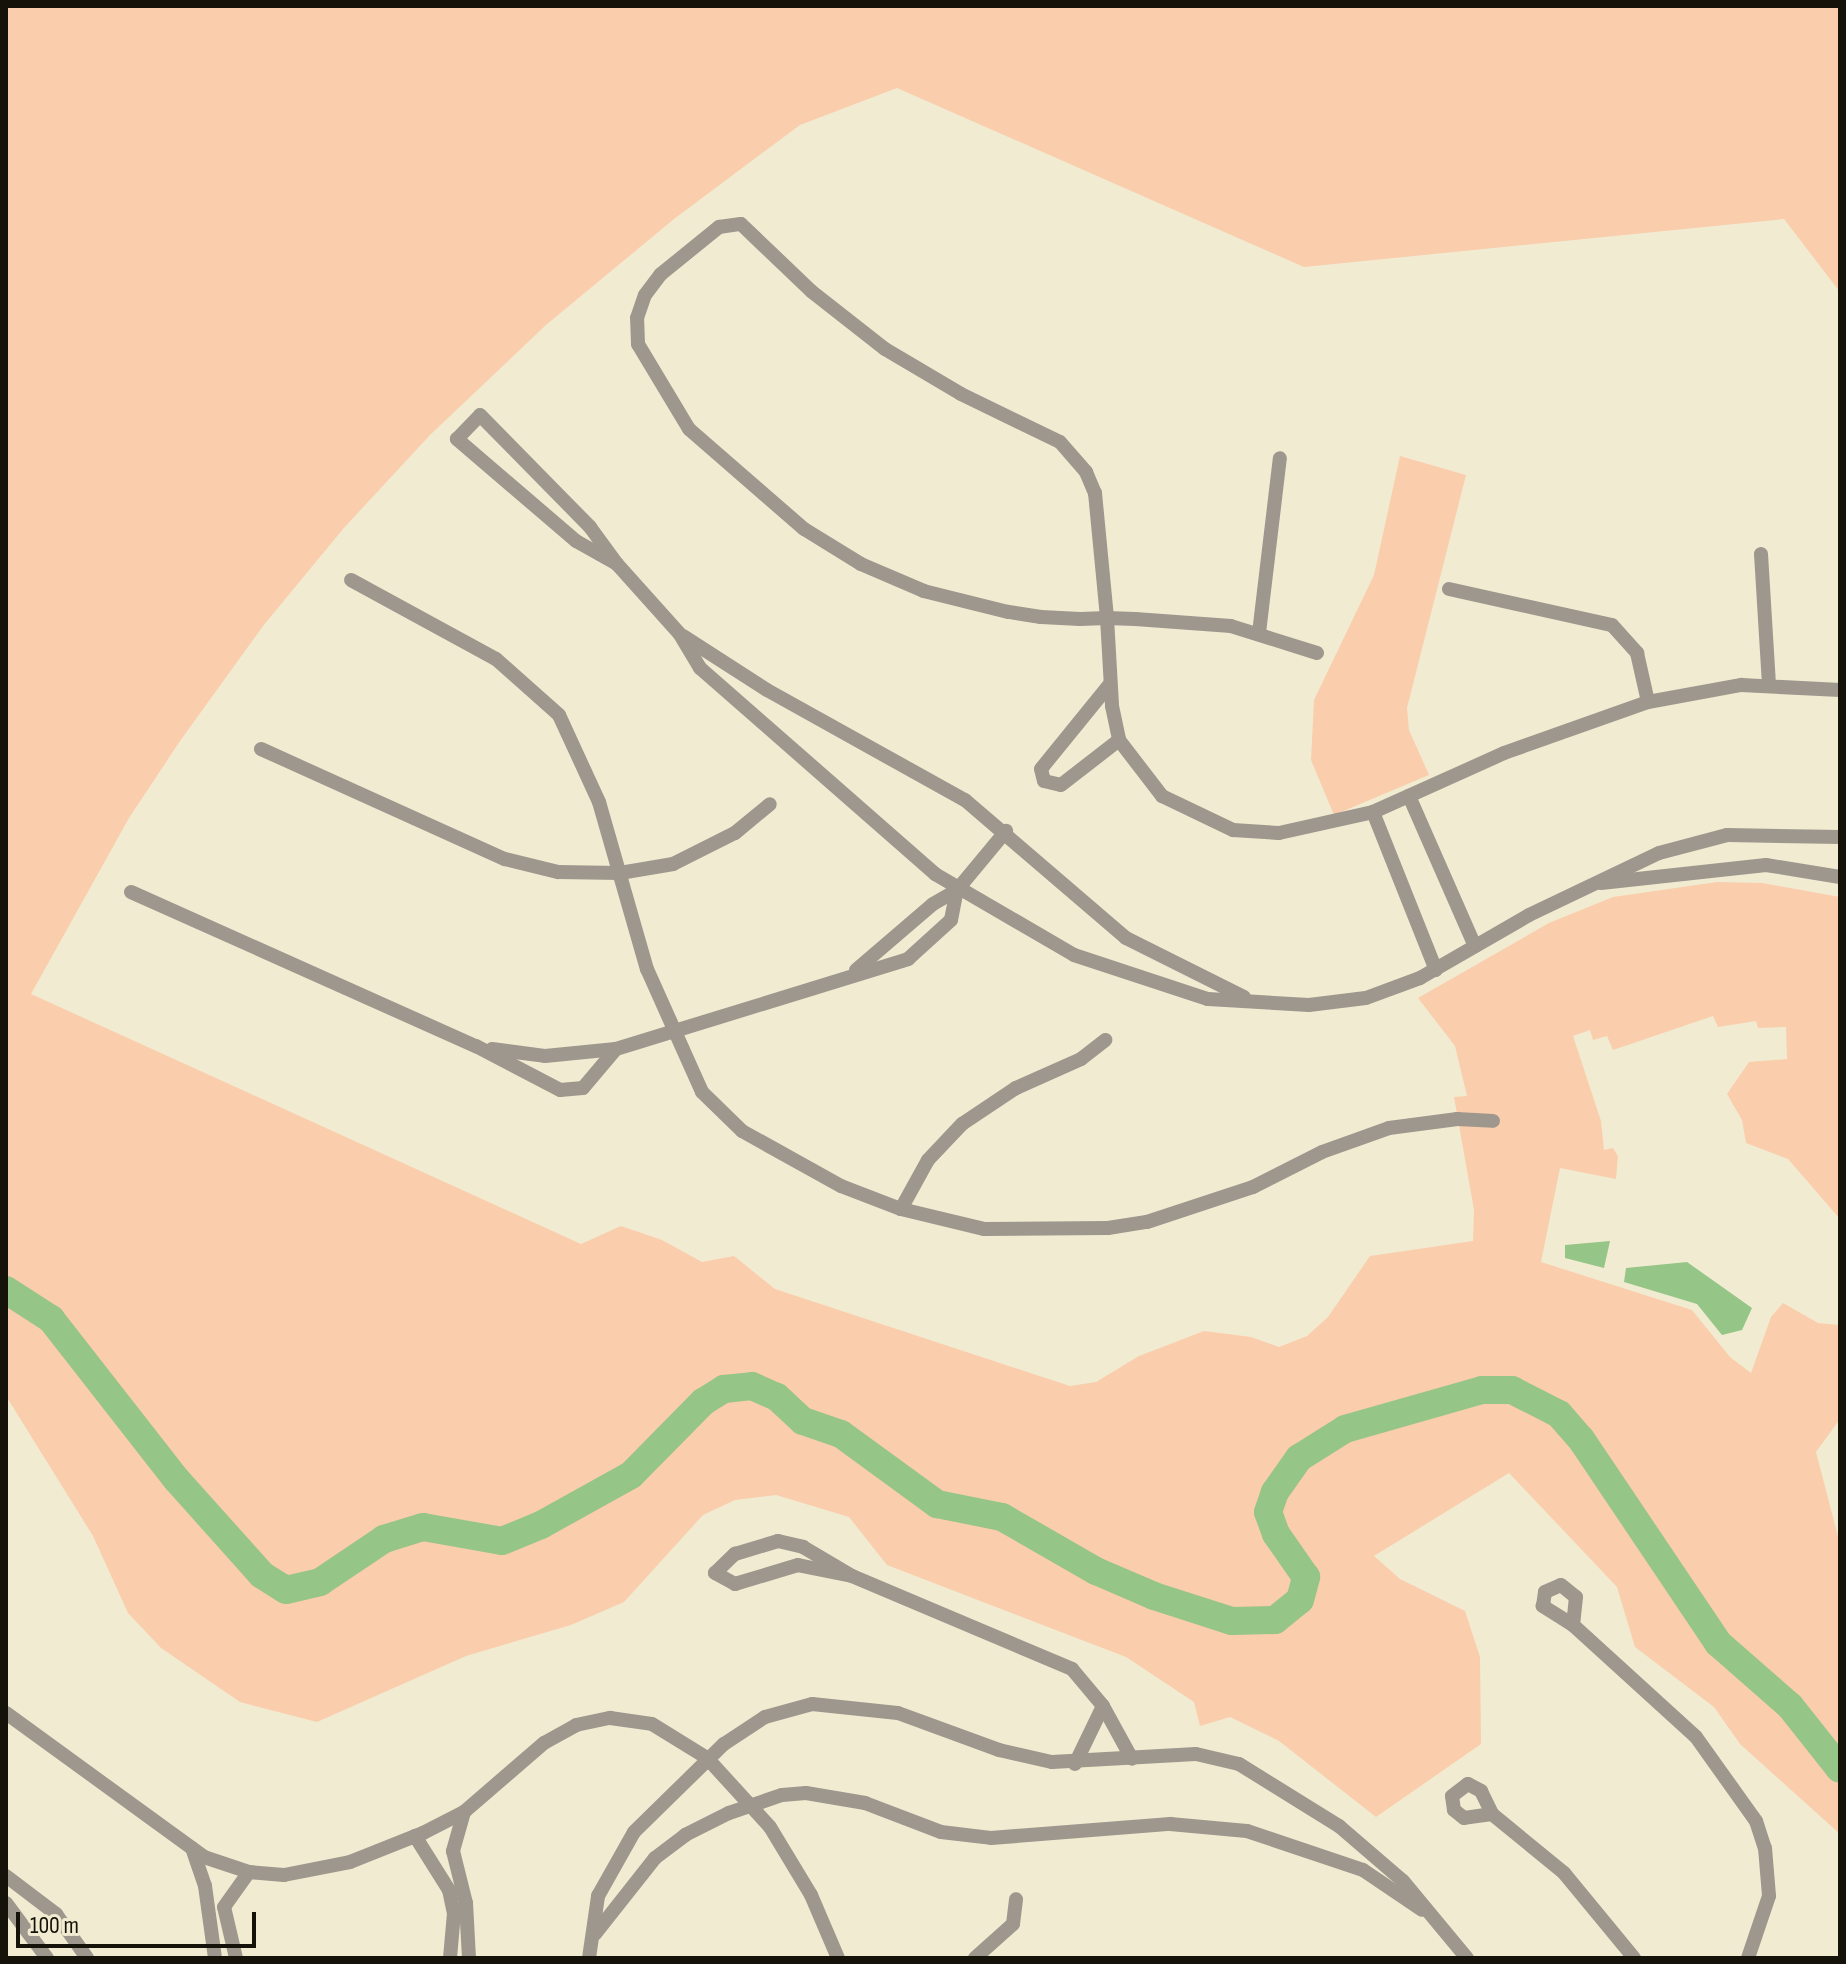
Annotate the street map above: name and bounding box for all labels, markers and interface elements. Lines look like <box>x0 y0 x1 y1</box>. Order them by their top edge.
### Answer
scale bar <box>20 1896 260 1946</box>
text: 100 m <box>30 1911 79 1940</box>

